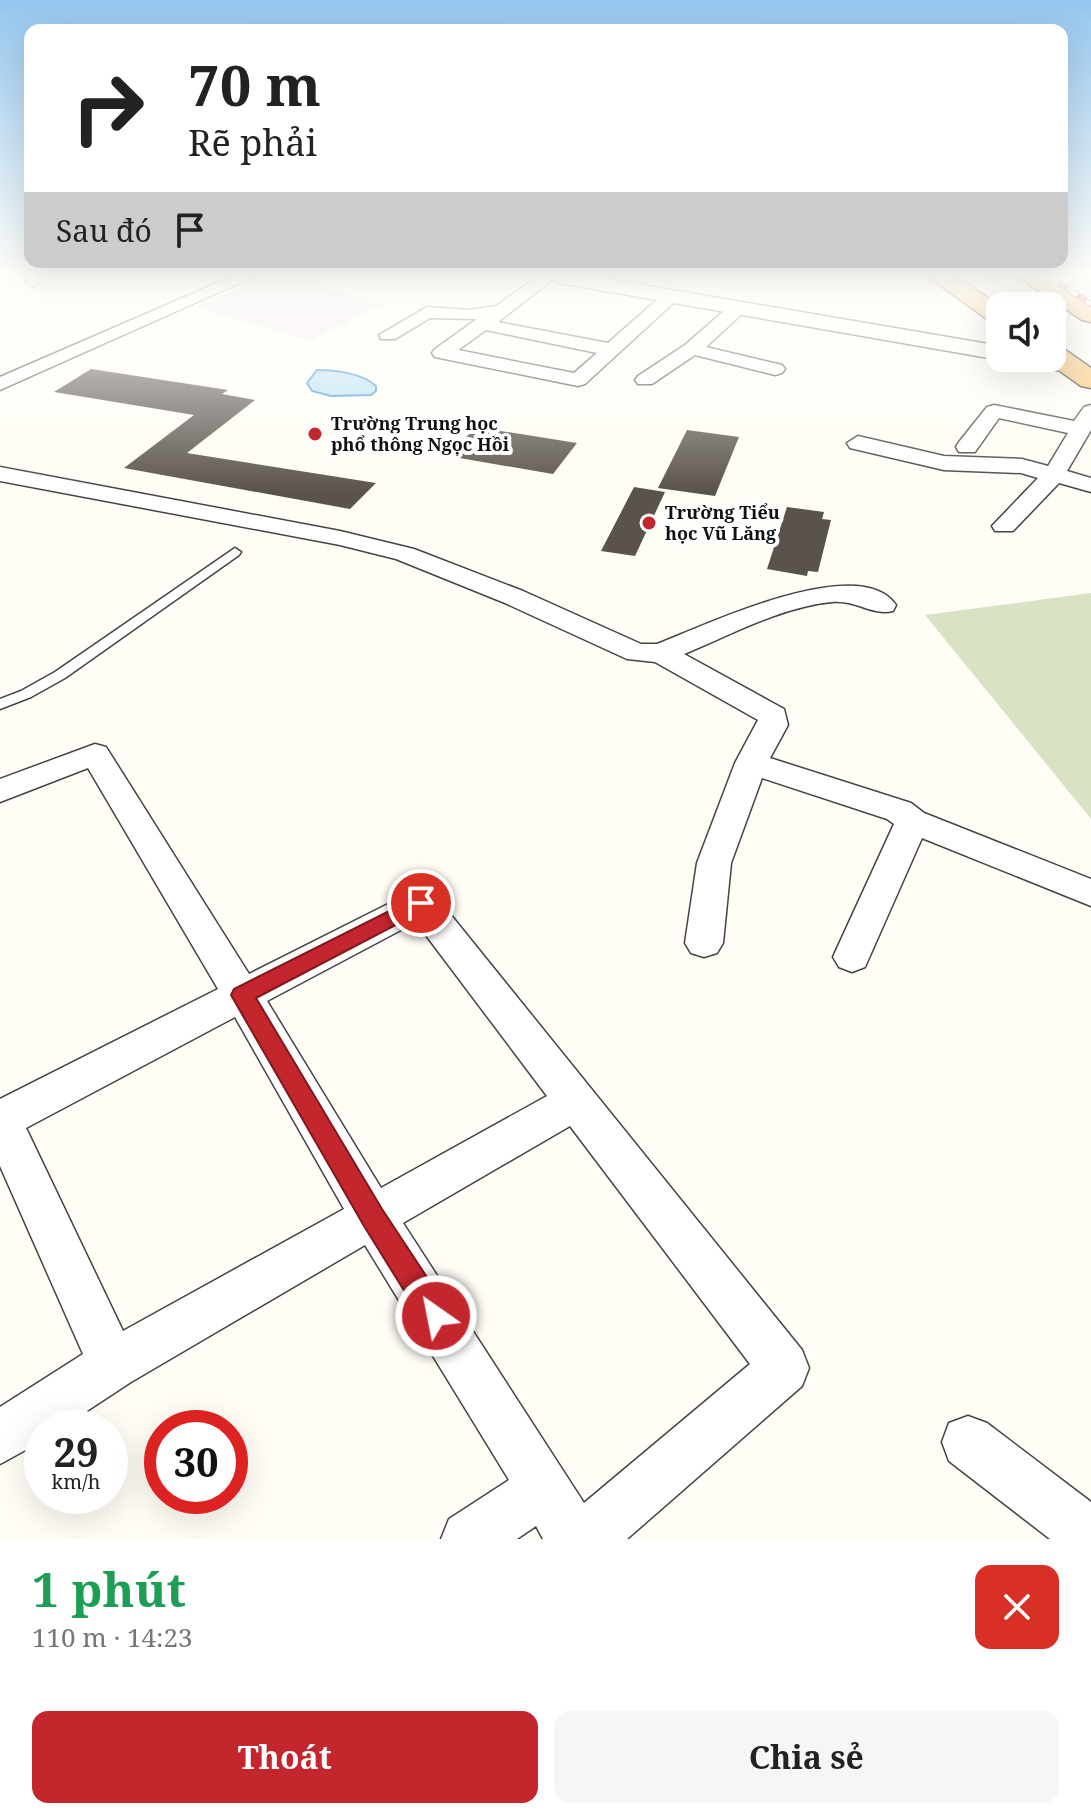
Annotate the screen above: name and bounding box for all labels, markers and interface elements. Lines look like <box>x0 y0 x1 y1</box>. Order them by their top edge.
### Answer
text: 70 m <box>188 46 321 122</box>
icon: right <box>56 56 160 160</box>
text: Rẽ phải <box>188 118 317 167</box>
icon: arrive <box>168 208 212 252</box>
text: Sau đó <box>56 210 152 251</box>
map controls <box>986 292 1066 372</box>
button: sound <box>986 292 1066 372</box>
place label: Trường Trung học phổ thông Ngọc Hồi <box>331 411 510 456</box>
marker: Trường Trung học phổ thông Ngọc Hồi <box>306 425 324 443</box>
place label: Trường Tiểu học Vũ Lăng <box>665 500 780 545</box>
marker: Trường Tiểu học Vũ Lăng <box>640 514 658 532</box>
pin <box>387 869 455 937</box>
icon: arrive <box>399 881 443 925</box>
position arrow <box>394 1274 478 1358</box>
speed limit sign: 30 <box>144 1410 248 1514</box>
text: 29 <box>53 1424 99 1479</box>
text: km/h <box>51 1468 101 1495</box>
text: 1 phút <box>32 1556 186 1621</box>
button: close <box>975 1565 1059 1649</box>
text: 110 m · 14:23 <box>32 1619 193 1655</box>
button: Thoát <box>32 1711 538 1803</box>
button: Chia sẻ <box>554 1711 1059 1803</box>

